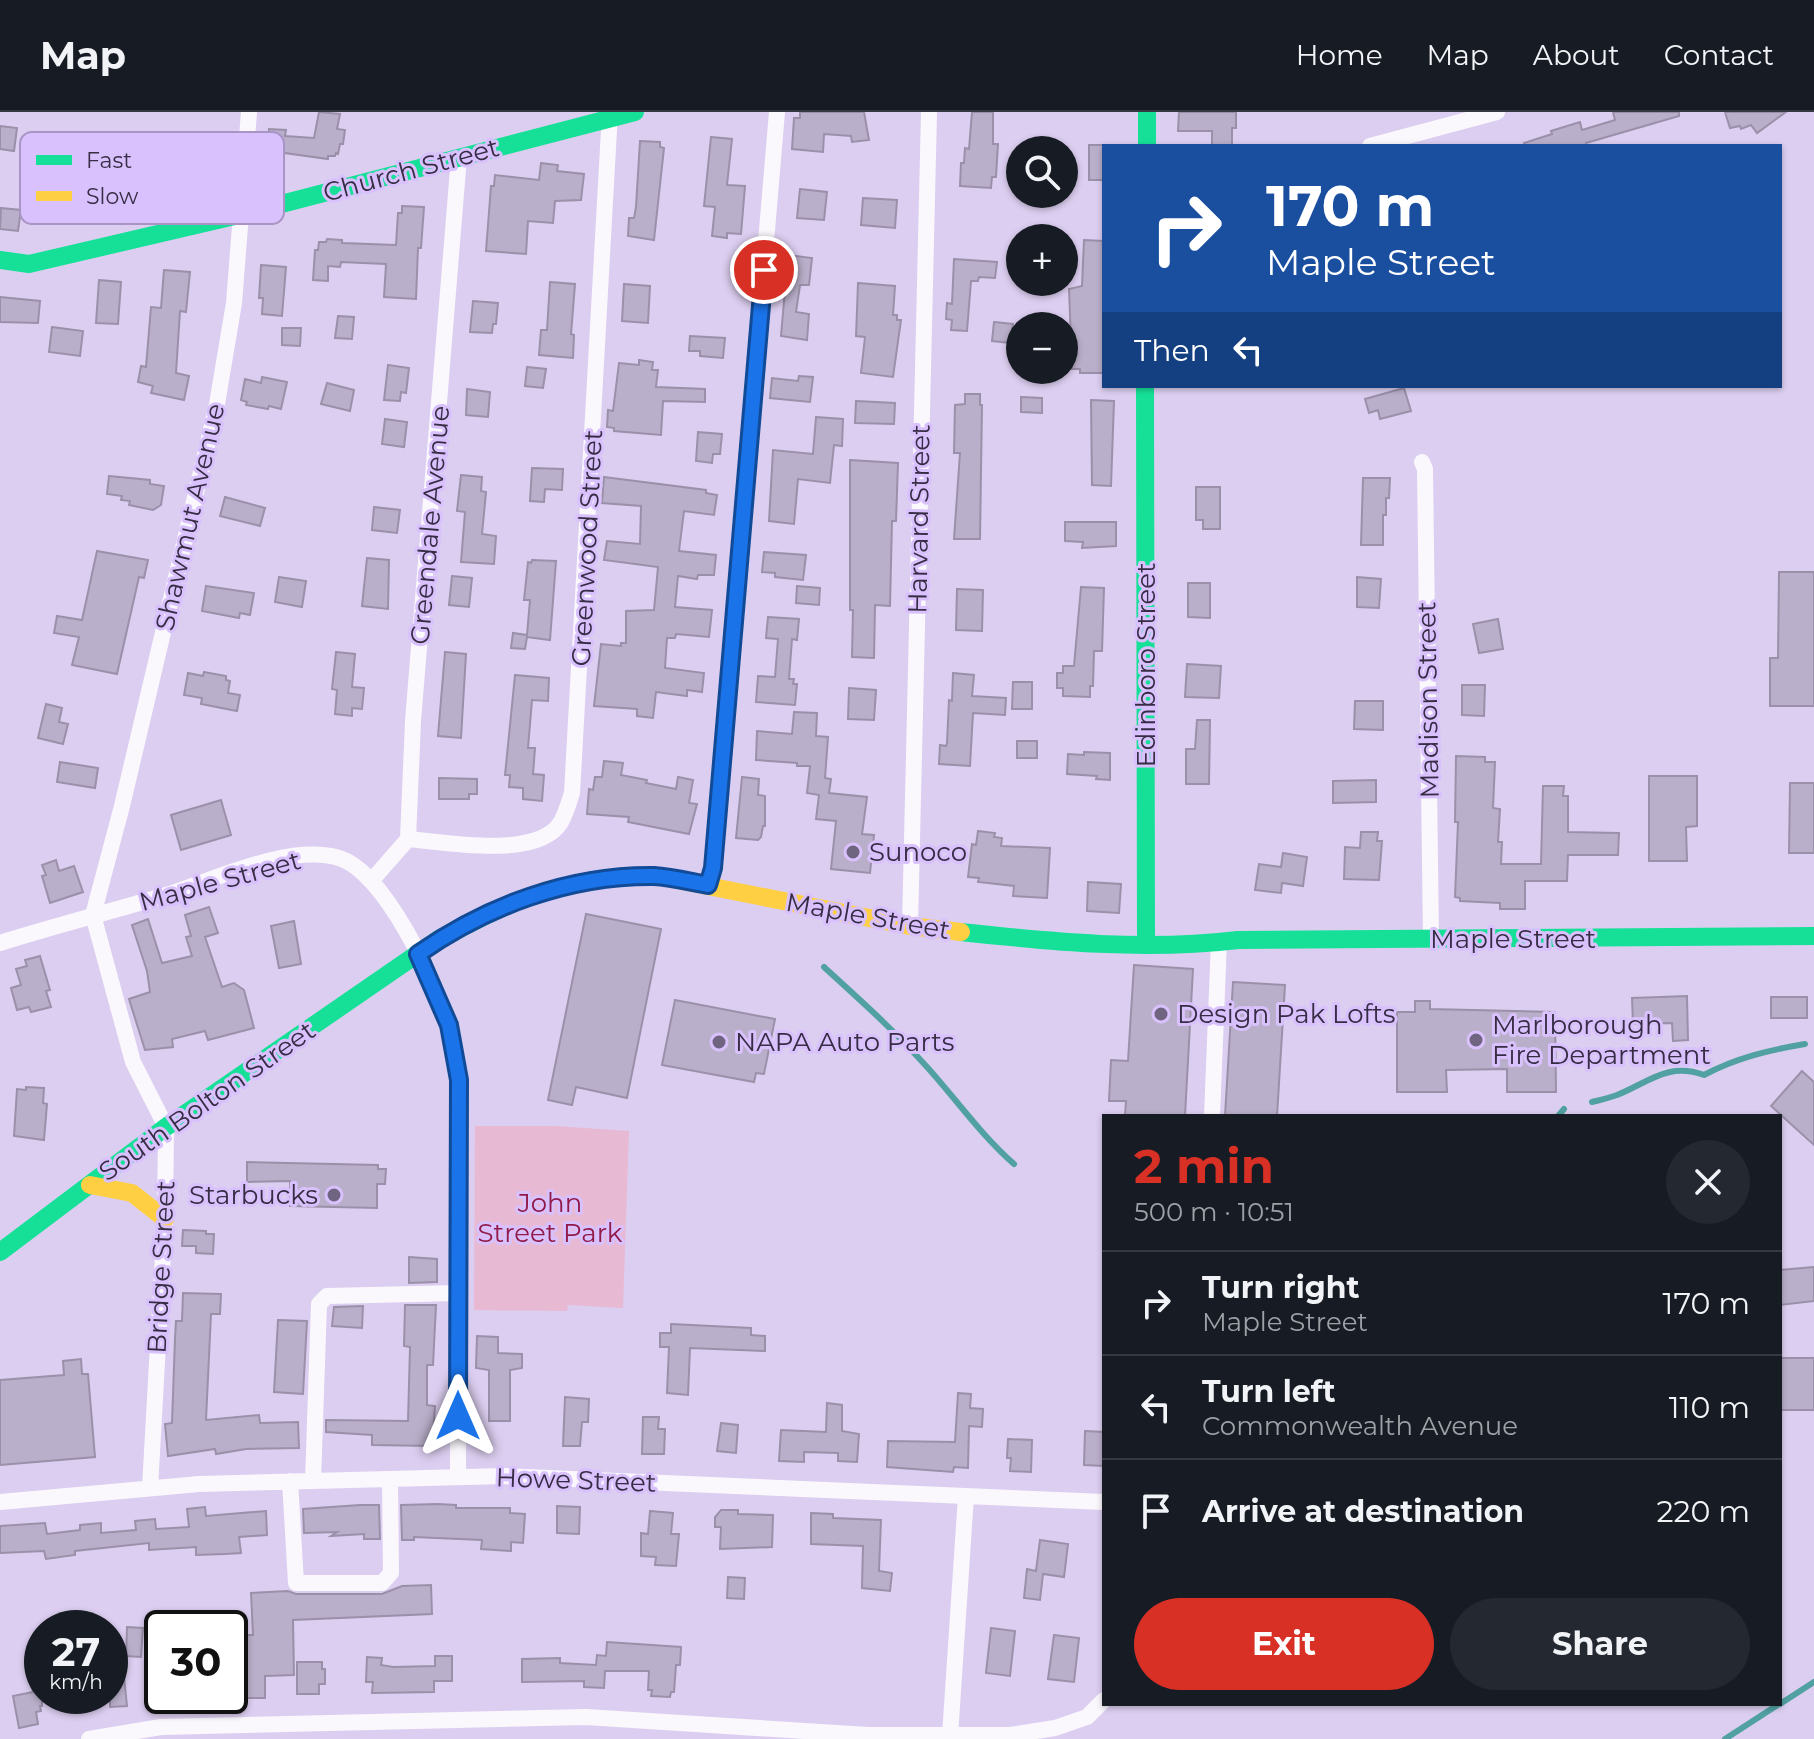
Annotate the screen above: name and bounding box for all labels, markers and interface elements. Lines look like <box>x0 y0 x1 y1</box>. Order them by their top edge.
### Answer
text: Map <box>40 32 126 79</box>
text: Home <box>1296 38 1383 72</box>
text: Map <box>1427 38 1489 72</box>
text: About <box>1533 38 1620 72</box>
text: Contact <box>1664 38 1774 72</box>
street label: Church Street <box>319 131 503 209</box>
legend <box>20 132 284 224</box>
map controls <box>1006 136 1078 384</box>
button: search <box>1006 136 1078 208</box>
text: Fast <box>86 147 132 174</box>
text: 170 m <box>1266 172 1434 240</box>
icon: right <box>1134 176 1238 280</box>
text: Slow <box>86 183 139 210</box>
button: + <box>1006 224 1078 296</box>
pin <box>730 236 798 304</box>
text: Maple Street <box>1266 240 1496 284</box>
icon: arrive <box>742 248 786 292</box>
button: − <box>1006 312 1078 384</box>
icon: left <box>1226 328 1270 372</box>
text: Then <box>1134 332 1210 369</box>
street label: Shawmut Avenue <box>148 400 232 634</box>
street label: Greendale Avenue <box>404 404 456 646</box>
street label: Harvard Street <box>901 424 937 614</box>
street label: Greenwood Street <box>565 429 609 667</box>
street label: Edinboro Street <box>1130 562 1162 768</box>
street label: Madison Street <box>1410 601 1446 799</box>
place label: Sunoco <box>869 836 967 868</box>
marker: Sunoco <box>844 843 862 861</box>
street label: Maple Street <box>136 844 304 918</box>
street label: Maple Street <box>784 886 952 946</box>
street label: Maple Street <box>1430 923 1596 955</box>
place label: Design Pak Lofts <box>1177 998 1396 1030</box>
marker: Design Pak Lofts <box>1152 1005 1170 1023</box>
place label: Marlborough Fire Department <box>1492 1009 1711 1071</box>
street label: South Bolton Street <box>93 1014 321 1188</box>
place label: NAPA Auto Parts <box>735 1026 954 1058</box>
marker: Marlborough Fire Department <box>1467 1031 1485 1049</box>
marker: NAPA Auto Parts <box>710 1033 728 1051</box>
text: 2 min <box>1134 1137 1274 1195</box>
button: close <box>1666 1140 1750 1224</box>
place label: Starbucks <box>189 1179 318 1211</box>
street label: Bridge Street <box>140 1180 182 1354</box>
marker: Starbucks <box>325 1186 343 1204</box>
park label: John Street Park <box>478 1187 623 1249</box>
text: 500 m · 10:51 <box>1134 1196 1294 1228</box>
text: Turn right <box>1202 1269 1359 1306</box>
icon: right <box>1134 1281 1178 1325</box>
text: 170 m <box>1663 1285 1750 1322</box>
text: Maple Street <box>1202 1306 1368 1338</box>
text: Turn left <box>1202 1373 1335 1410</box>
position arrow <box>416 1374 500 1458</box>
icon: left <box>1134 1385 1178 1429</box>
text: 110 m <box>1669 1389 1750 1426</box>
text: Commonwealth Avenue <box>1202 1410 1518 1442</box>
street label: Howe Street <box>495 1461 657 1499</box>
icon: arrive <box>1134 1489 1178 1533</box>
text: Arrive at destination <box>1202 1493 1524 1530</box>
text: 220 m <box>1656 1493 1750 1530</box>
button: Exit <box>1134 1598 1434 1690</box>
button: Share <box>1450 1598 1750 1690</box>
speed limit sign: 30 <box>144 1610 248 1714</box>
text: 27 <box>52 1627 100 1676</box>
text: km/h <box>49 1670 103 1694</box>

